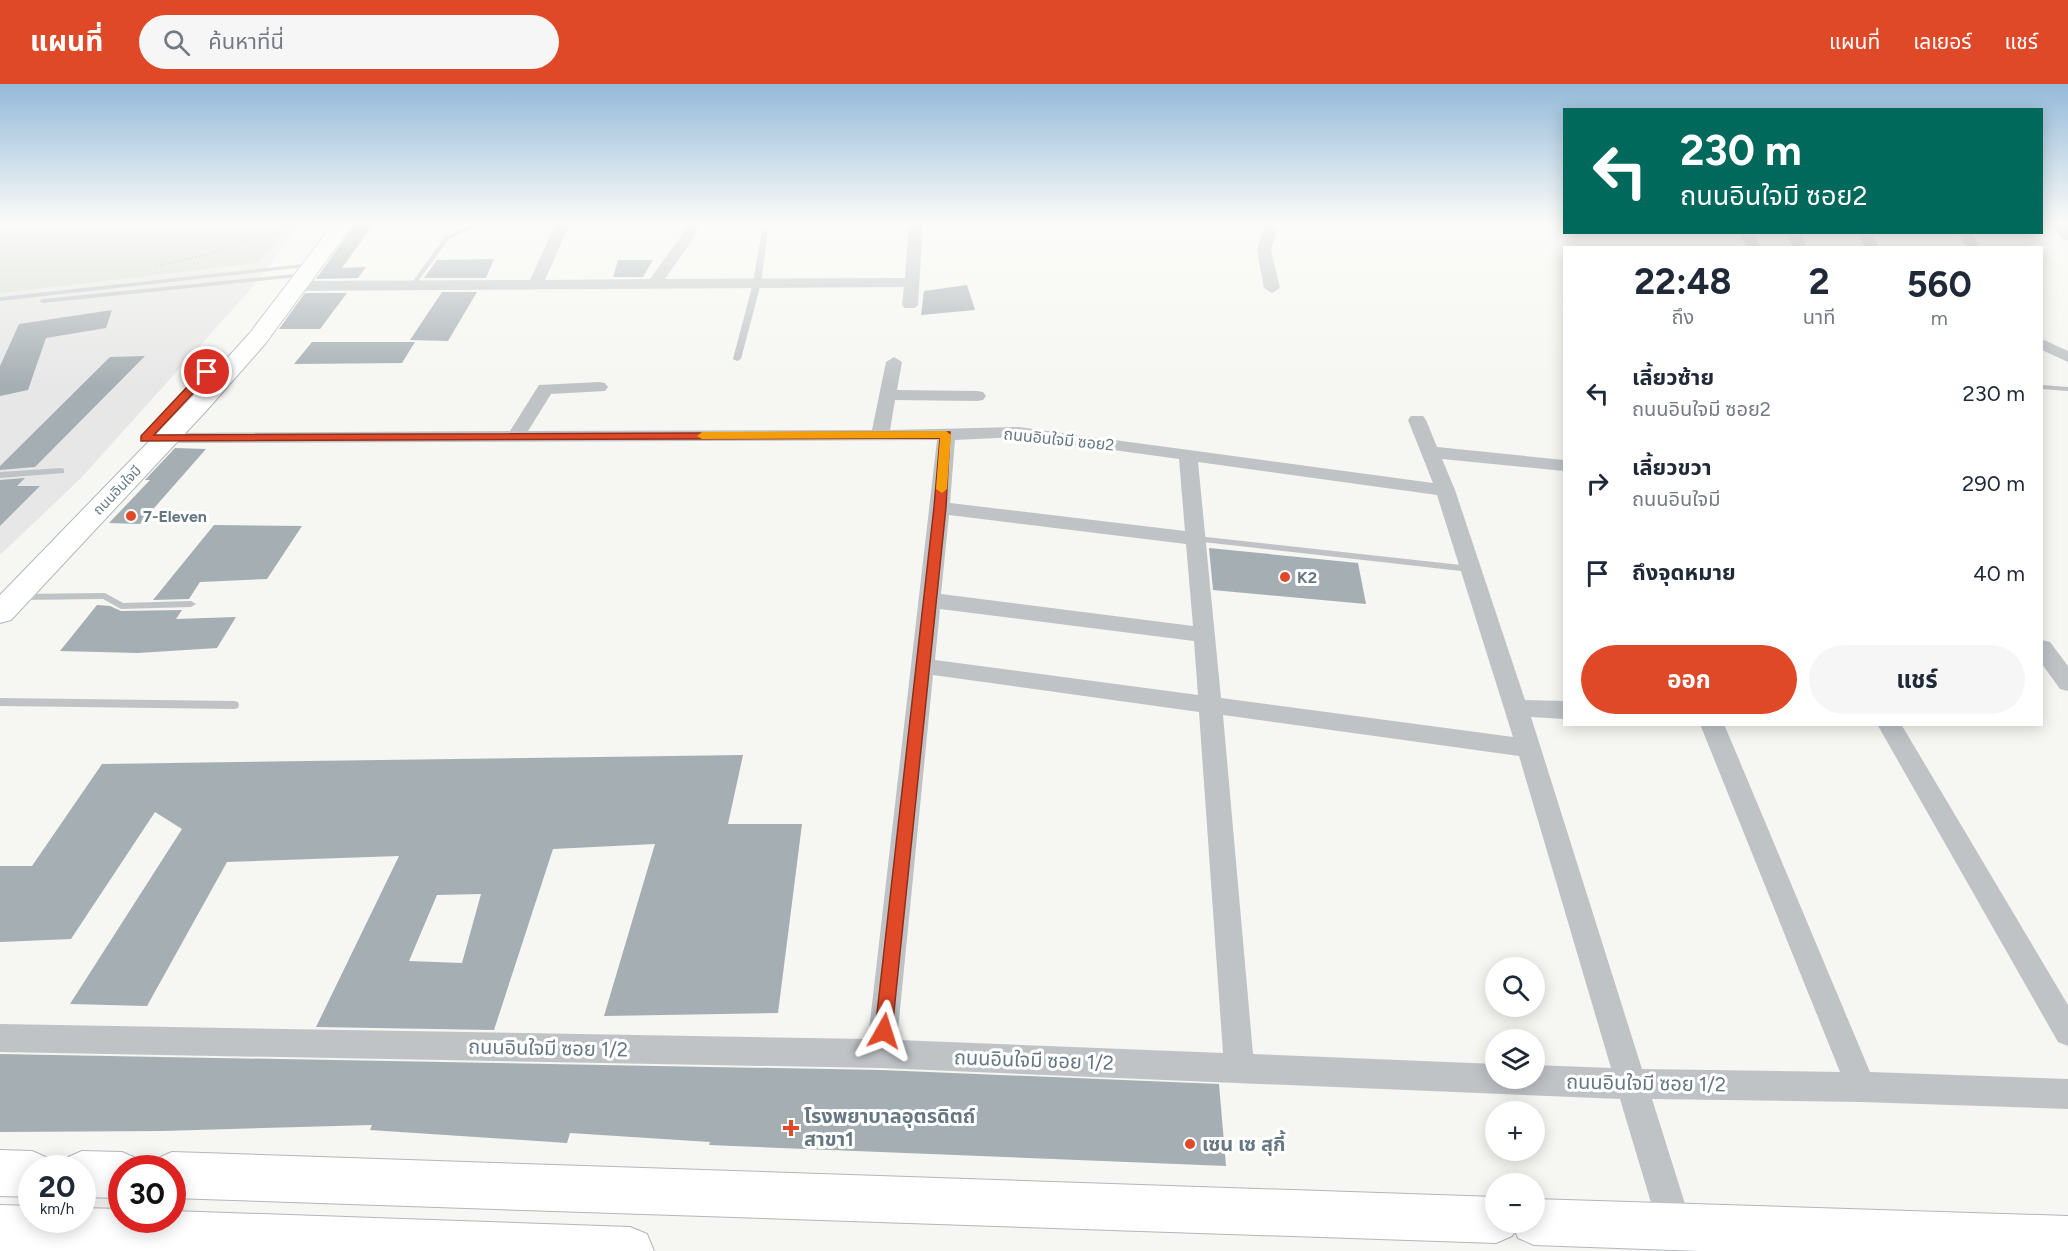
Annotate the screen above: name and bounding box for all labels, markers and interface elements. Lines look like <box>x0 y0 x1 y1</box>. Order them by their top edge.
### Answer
search box <box>139 15 559 69</box>
text: แผนที่ <box>30 24 103 58</box>
icon: search <box>160 26 193 59</box>
text: ค้นหาที่นี่ <box>208 28 284 55</box>
text: แผนที่ <box>1829 29 1880 54</box>
text: เลเยอร์ <box>1913 29 1972 54</box>
text: แชร์ <box>2005 29 2038 54</box>
text: 230 m <box>1680 125 1802 176</box>
icon: left <box>1581 132 1659 210</box>
text: ถนนอินใจมี ซอย2 <box>1680 179 1868 212</box>
text: 22:48 <box>1634 260 1732 303</box>
text: 2 <box>1809 260 1830 303</box>
text: 560 <box>1907 263 1972 306</box>
text: ถึง <box>1672 305 1694 329</box>
text: นาที <box>1803 305 1835 329</box>
text: m <box>1931 306 1948 330</box>
pin <box>181 346 232 397</box>
icon: arrive <box>190 355 223 388</box>
text: เลี้ยวซ้าย <box>1632 364 1714 391</box>
icon: left <box>1581 377 1614 410</box>
text: 230 m <box>1962 380 2025 407</box>
text: ถนนอินใจมี ซอย2 <box>1632 397 1771 421</box>
street label: ถนนอินใจมี ซอย2 <box>1003 424 1115 455</box>
text: เลี้ยวขวา <box>1632 454 1712 481</box>
street label: ถนนอินใจมี <box>90 462 145 519</box>
icon: right <box>1581 467 1614 500</box>
text: 290 m <box>1962 470 2025 497</box>
text: ถนนอินใจมี <box>1632 487 1720 511</box>
place label: 7-Eleven <box>143 507 207 526</box>
marker: 7-Eleven <box>124 509 138 523</box>
icon: arrive <box>1581 557 1614 590</box>
text: ถึงจุดหมาย <box>1632 559 1736 586</box>
text: 40 m <box>1973 560 2025 587</box>
place label: K2 <box>1297 568 1317 587</box>
marker: K2 <box>1278 570 1292 584</box>
button: ออก <box>1581 645 1797 714</box>
button: แชร์ <box>1809 645 2025 714</box>
map controls <box>1485 957 1545 1233</box>
button: search <box>1485 957 1545 1017</box>
position arrow <box>852 999 916 1063</box>
button: layers <box>1485 1029 1545 1089</box>
street label: ถนนอินใจมี ซอย 1/2 <box>468 1035 628 1061</box>
street label: ถนนอินใจมี ซอย 1/2 <box>954 1045 1114 1075</box>
street label: ถนนอินใจมี ซอย 1/2 <box>1566 1070 1726 1096</box>
button: + <box>1485 1101 1545 1161</box>
place label: โรงพยาบาลอุตรดิตถ์ สาขา1 <box>804 1104 975 1151</box>
marker: โรงพยาบาลอุตรดิตถ์ สาขา1 <box>782 1119 800 1137</box>
place label: เซน เซ สุกี้ <box>1202 1130 1286 1156</box>
marker: เซน เซ สุกี้ <box>1183 1137 1197 1151</box>
speed limit sign: 30 <box>108 1155 186 1233</box>
text: 20 <box>39 1168 75 1205</box>
button: − <box>1485 1173 1545 1233</box>
text: km/h <box>40 1200 74 1218</box>

